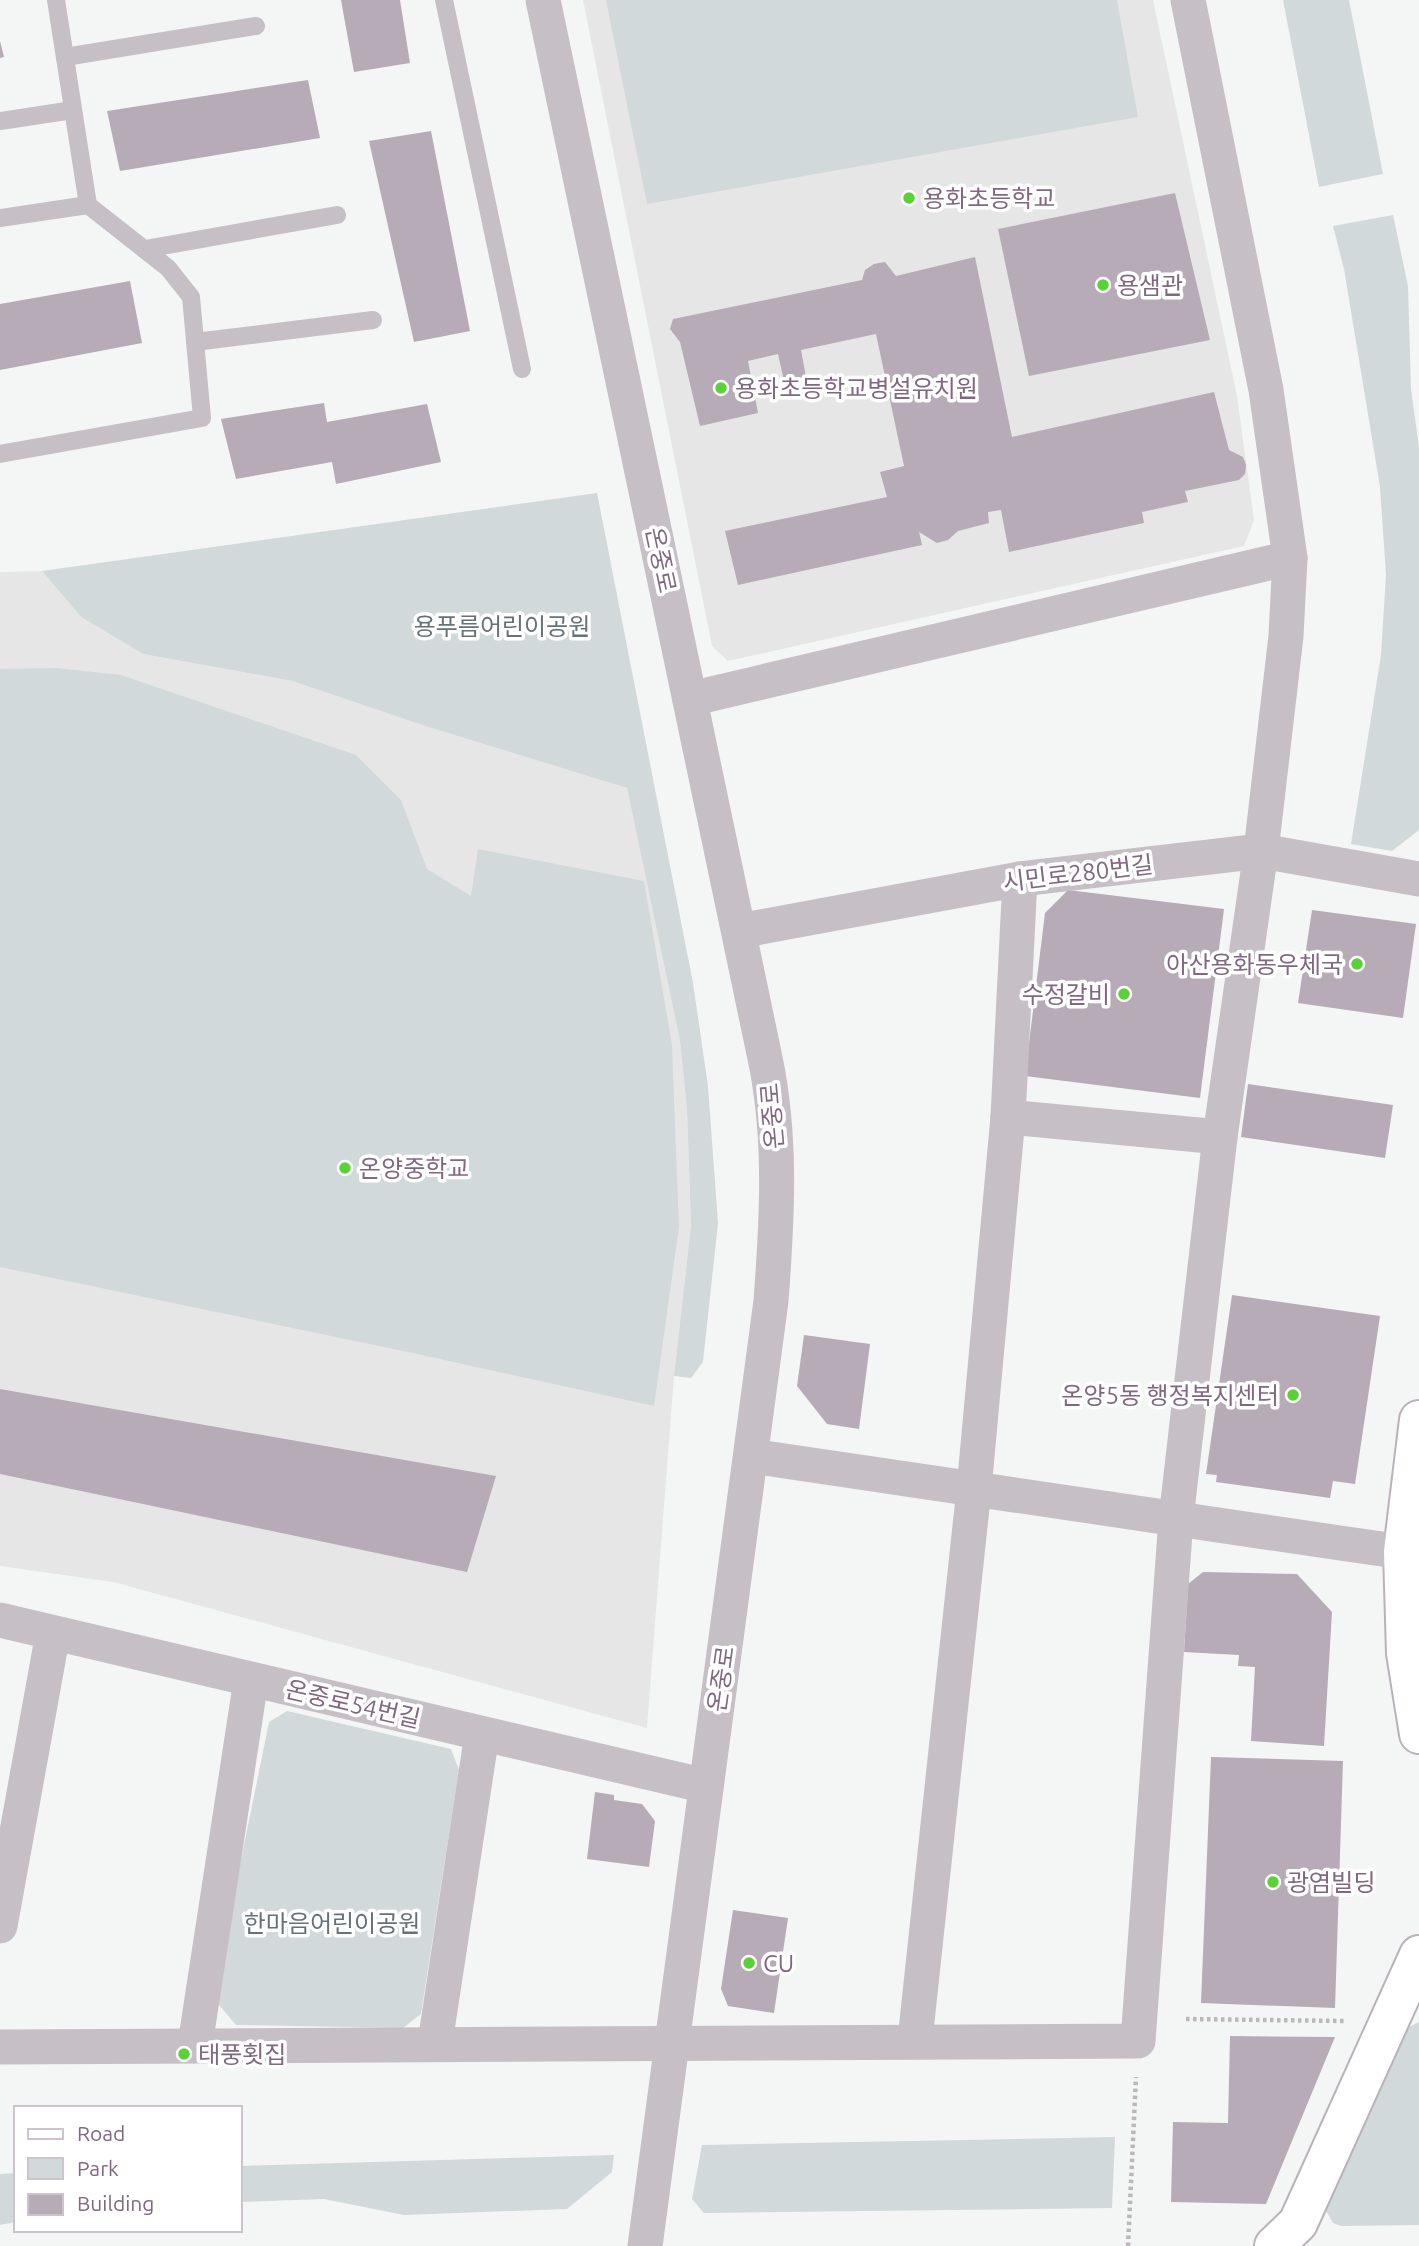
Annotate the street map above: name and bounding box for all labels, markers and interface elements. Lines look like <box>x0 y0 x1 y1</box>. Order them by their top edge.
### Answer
place label: 용화초등학교 <box>923 185 1055 212</box>
marker: 용화초등학교 <box>901 190 917 206</box>
place label: 용샘관 <box>1117 272 1183 299</box>
marker: 용샘관 <box>1095 277 1111 293</box>
place label: 용화초등학교병설유치원 <box>735 375 978 402</box>
marker: 용화초등학교병설유치원 <box>713 380 729 396</box>
street label: 온중로 <box>641 525 681 595</box>
park label: 용푸름어린이공원 <box>414 613 590 640</box>
street label: 시민로280번길 <box>1001 850 1155 896</box>
place label: 아산용화동우체국 <box>1166 951 1343 978</box>
marker: 아산용화동우체국 <box>1349 956 1365 972</box>
place label: 수정갈비 <box>1022 981 1110 1008</box>
marker: 수정갈비 <box>1116 986 1132 1002</box>
street label: 온중로 <box>756 1082 788 1150</box>
place label: 온양중학교 <box>359 1155 469 1182</box>
marker: 온양중학교 <box>337 1160 353 1176</box>
place label: 온양5동 행정복지센터 <box>1061 1382 1279 1409</box>
marker: 온양5동 행정복지센터 <box>1285 1387 1301 1403</box>
street label: 온중로 <box>703 1644 739 1714</box>
street label: 온중로54번길 <box>283 1675 423 1733</box>
place label: 광염빌딩 <box>1287 1869 1375 1896</box>
marker: 광염빌딩 <box>1265 1874 1281 1890</box>
park label: 한마음어린이공원 <box>244 1910 420 1937</box>
place label: CU <box>763 1950 794 1977</box>
marker: CU <box>741 1955 757 1971</box>
place label: 태풍횟집 <box>198 2041 286 2068</box>
marker: 태풍횟집 <box>176 2046 192 2062</box>
legend <box>14 2106 242 2232</box>
text: Road <box>77 2121 125 2145</box>
text: Park <box>77 2156 119 2180</box>
text: Building <box>77 2191 154 2215</box>

